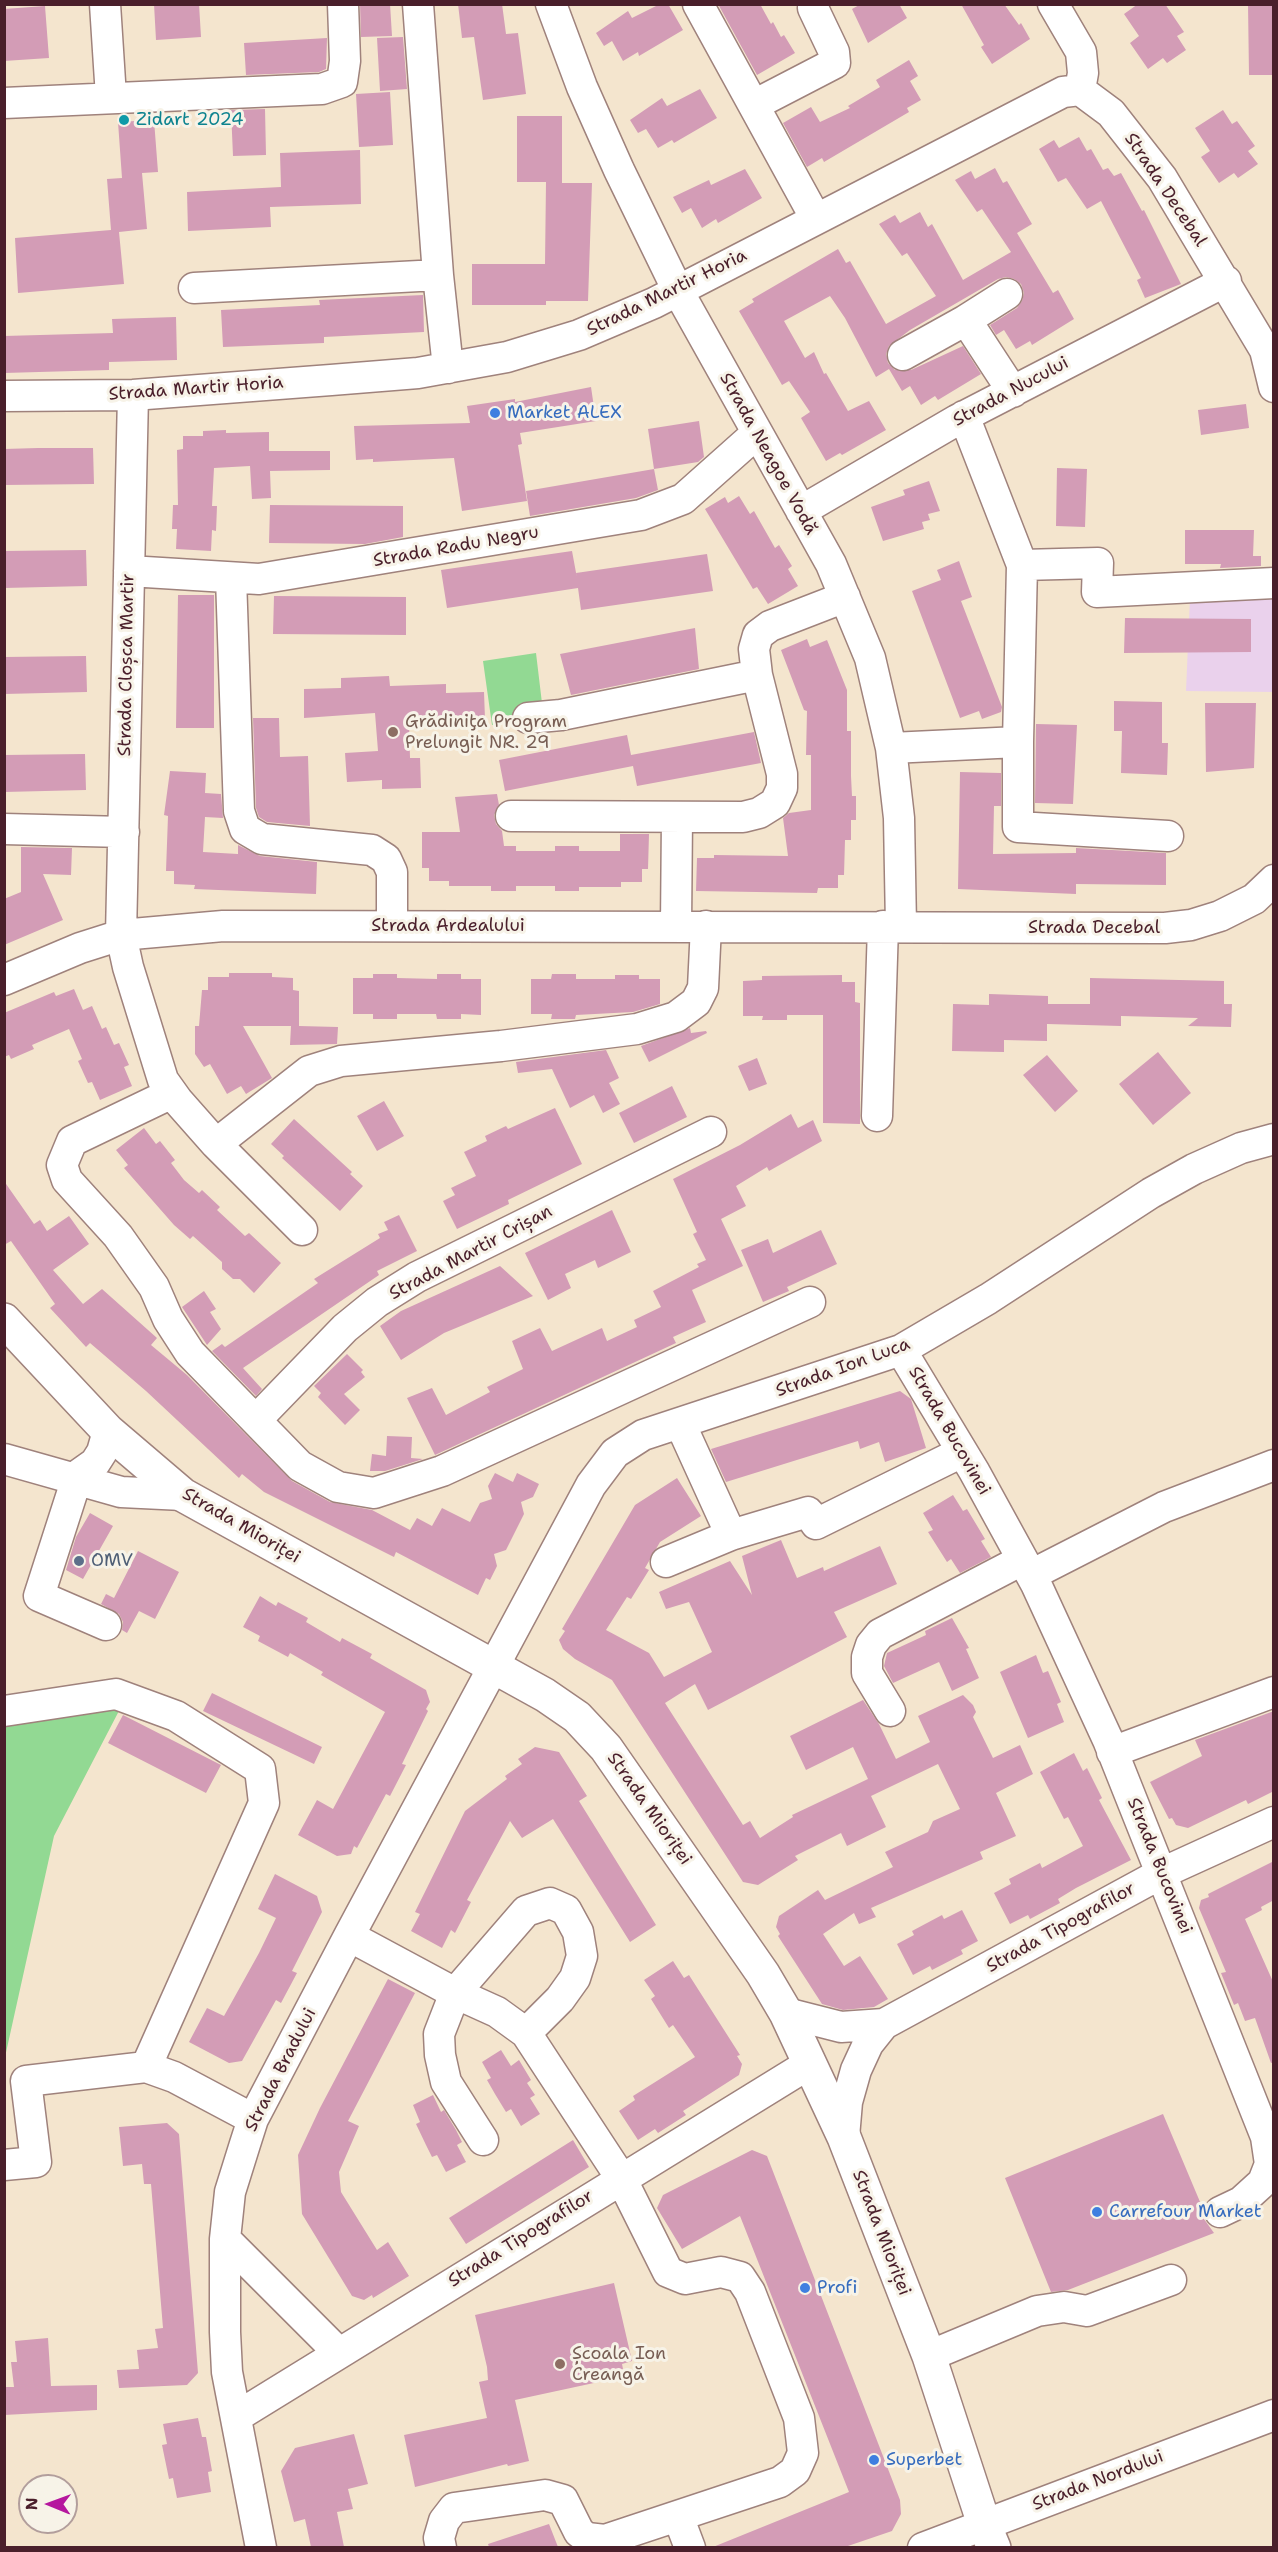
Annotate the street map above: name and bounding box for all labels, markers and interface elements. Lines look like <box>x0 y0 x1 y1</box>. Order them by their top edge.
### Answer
place label: Zidart 2024 <box>136 109 244 131</box>
marker: Zidart 2024 <box>117 113 131 127</box>
street label: Strada Decebal <box>1119 129 1211 251</box>
street label: Strada Martir Horia <box>584 245 750 341</box>
street label: Strada Nucului <box>949 352 1073 432</box>
street label: Strada Neagoe Vodă <box>715 369 821 539</box>
street label: Strada Martir Horia <box>108 372 284 406</box>
place label: Market ALEX <box>507 402 622 424</box>
marker: Market ALEX <box>488 406 502 420</box>
street label: Strada Radu Negru <box>371 522 541 572</box>
street label: Strada Cloșca Martir <box>115 573 139 757</box>
place label: Grădiniţa Program Prelungit NR. 29 <box>405 711 567 754</box>
marker: Grădiniţa Program Prelungit NR. 29 <box>386 725 400 739</box>
street label: Strada Ardealului <box>371 915 525 937</box>
street label: Strada Decebal <box>1028 917 1160 939</box>
street label: Strada Martir Crișan <box>386 1201 556 1305</box>
street label: Strada Ion Luca <box>773 1334 913 1402</box>
street label: Strada Bucovinei <box>903 1363 995 1499</box>
street label: Strada Mioriței <box>178 1483 304 1569</box>
place label: OMV <box>91 1550 133 1572</box>
marker: OMV <box>72 1554 86 1568</box>
street label: Strada Mioriței <box>602 1748 696 1870</box>
street label: Strada Bucovinei <box>1122 1795 1196 1937</box>
street label: Strada Tipografilor <box>983 1878 1139 1978</box>
street label: Strada Bradului <box>241 2005 321 2135</box>
street label: Strada Mioriței <box>847 2167 915 2299</box>
street label: Strada Tipografilor <box>444 2186 598 2292</box>
place label: Carrefour Market <box>1109 2201 1262 2223</box>
marker: Carrefour Market <box>1090 2205 1104 2219</box>
place label: Profi <box>817 2277 858 2299</box>
marker: Profi <box>798 2281 812 2295</box>
place label: Școala Ion Creangă <box>572 2343 666 2386</box>
marker: Școala Ion Creangă <box>553 2357 567 2371</box>
street label: Strada Nordului <box>1029 2446 1167 2516</box>
place label: Superbet <box>886 2449 962 2471</box>
marker: Superbet <box>867 2453 881 2467</box>
north arrow <box>18 2474 78 2534</box>
text: N <box>21 2497 42 2510</box>

